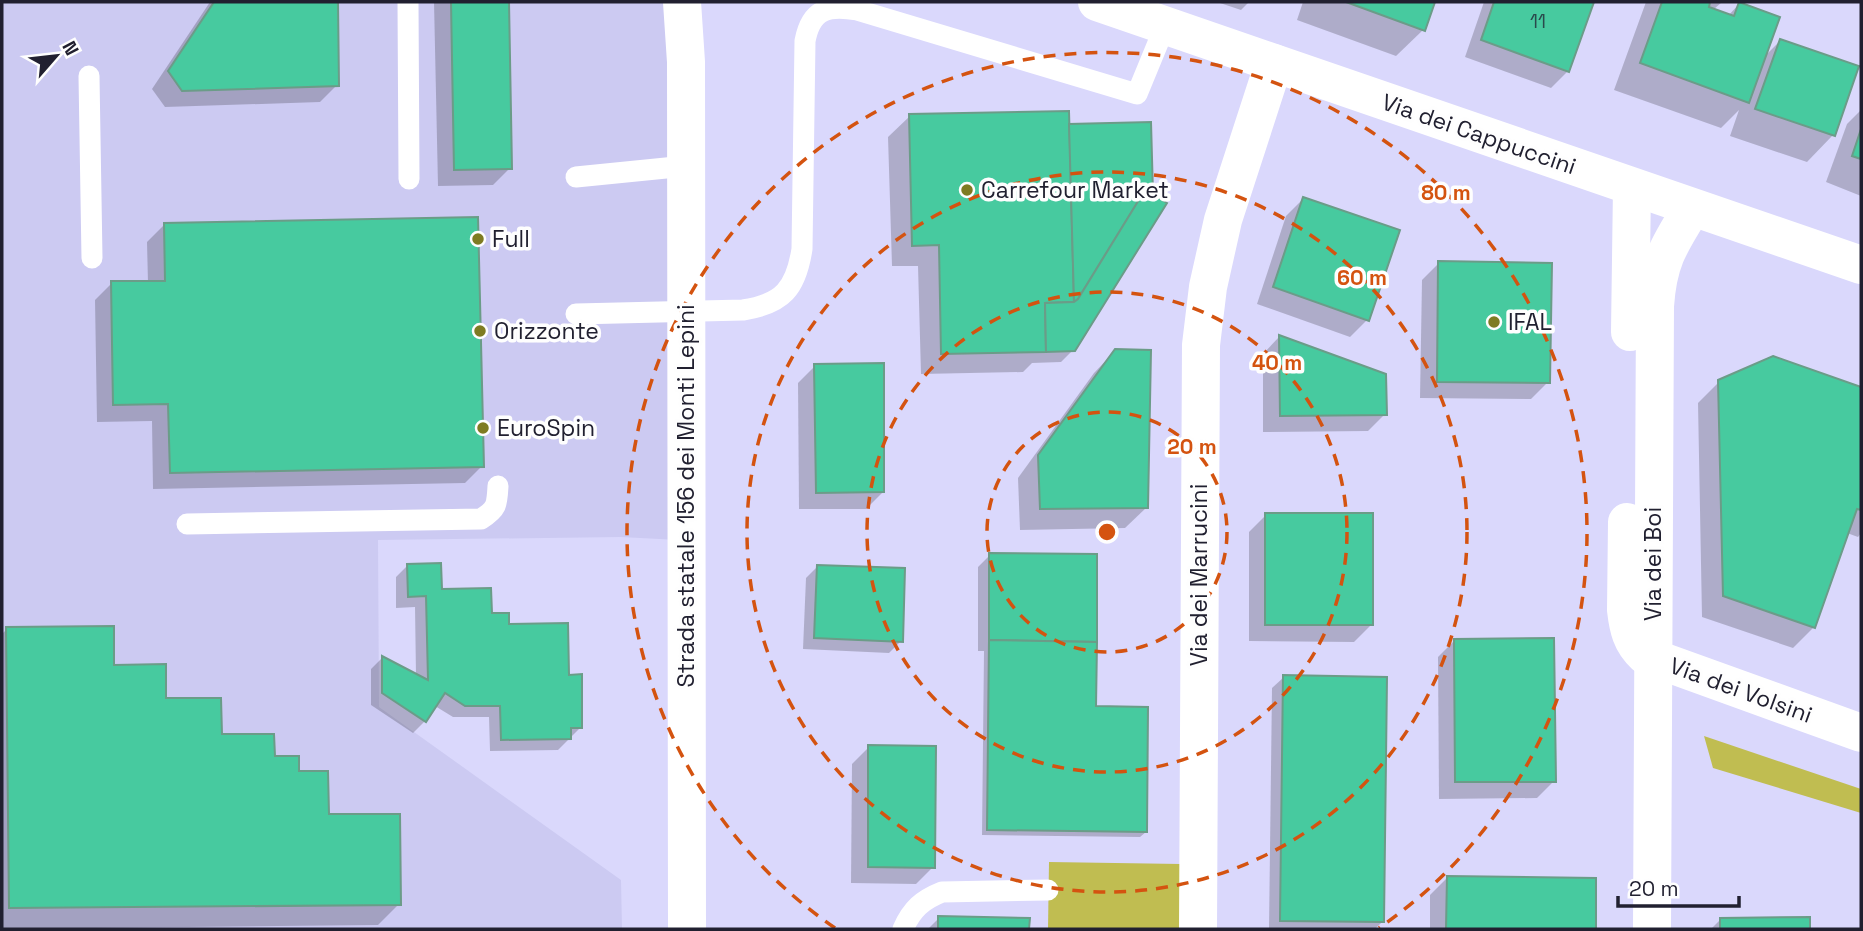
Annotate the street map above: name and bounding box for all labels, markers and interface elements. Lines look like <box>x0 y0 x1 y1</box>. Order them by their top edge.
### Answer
house number: 11 <box>1530 9 1546 34</box>
north arrow <box>21 21 91 91</box>
text: N <box>57 37 85 60</box>
street label: Via dei Cappuccini <box>1378 87 1580 181</box>
place label: Carrefour Market <box>981 175 1169 205</box>
text: 80 m <box>1421 179 1471 206</box>
marker: Carrefour Market <box>959 182 975 198</box>
place label: Full <box>492 224 530 254</box>
marker: Full <box>470 231 486 247</box>
text: 60 m <box>1337 264 1387 291</box>
street label: Strada statale 156 dei Monti Lepini <box>671 304 701 688</box>
place label: IFAL <box>1508 307 1552 337</box>
marker: IFAL <box>1486 314 1502 330</box>
place label: Orizzonte <box>494 316 599 346</box>
marker: Orizzonte <box>472 323 488 339</box>
text: 40 m <box>1252 349 1302 376</box>
place label: EuroSpin <box>497 413 595 443</box>
marker: EuroSpin <box>475 420 491 436</box>
text: 20 m <box>1167 433 1217 460</box>
street label: Via dei Marrucini <box>1184 484 1214 666</box>
street label: Via dei Boi <box>1638 507 1668 621</box>
centre of rings <box>1095 520 1119 544</box>
street label: Via dei Volsini <box>1666 650 1816 730</box>
scale bar <box>1618 864 1739 908</box>
text: 20 m <box>1629 875 1679 902</box>

